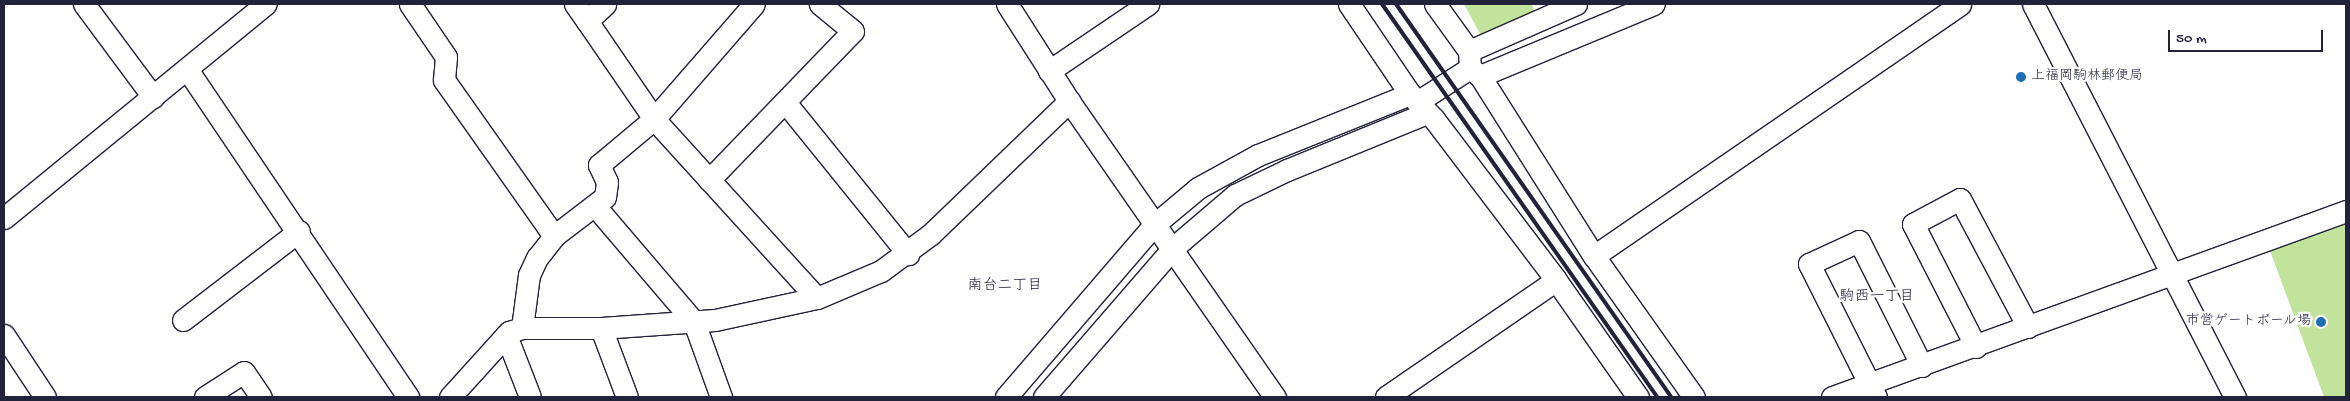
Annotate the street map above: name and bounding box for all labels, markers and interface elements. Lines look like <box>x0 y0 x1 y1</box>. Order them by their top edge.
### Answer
scale bar <box>2170 20 2325 52</box>
text: 50 m <box>2176 30 2207 48</box>
place label: 上福岡駒林郵便局 <box>2031 69 2143 85</box>
marker: 上福岡駒林郵便局 <box>2015 71 2027 83</box>
district label: 南台二丁目 <box>968 278 1042 296</box>
district label: 駒西一丁目 <box>1840 289 1914 307</box>
place label: 市営ゲートボール場 <box>2185 314 2311 330</box>
marker: 市営ゲートボール場 <box>2315 316 2327 328</box>

